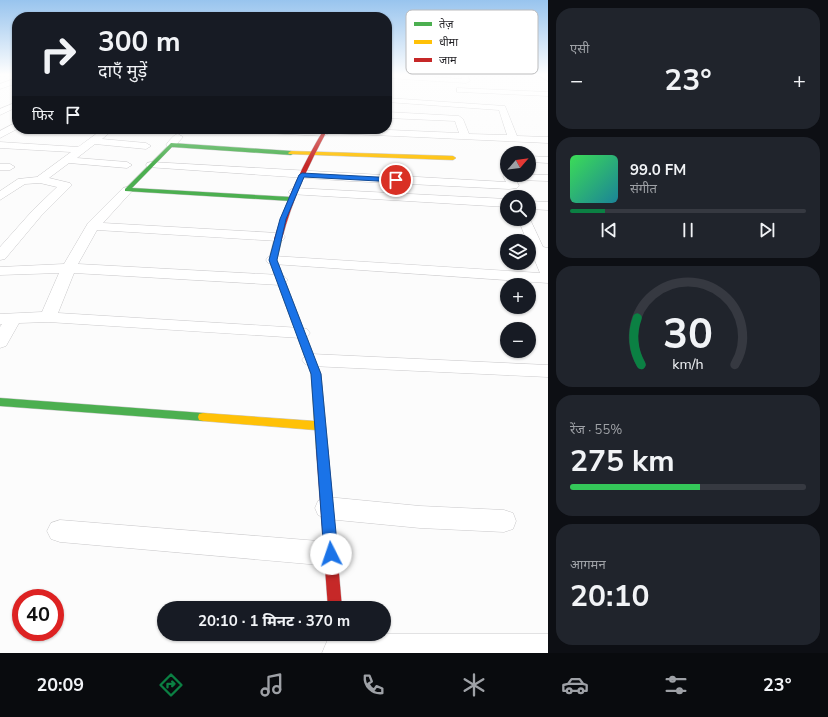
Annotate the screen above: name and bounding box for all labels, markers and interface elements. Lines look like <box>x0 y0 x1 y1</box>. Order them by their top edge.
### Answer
legend <box>406 10 538 74</box>
text: तेज़ <box>439 17 454 32</box>
text: 300 m <box>98 23 181 61</box>
icon: right <box>32 28 84 80</box>
text: धीमा <box>439 35 458 50</box>
text: एसी <box>570 40 589 58</box>
text: जाम <box>439 53 457 68</box>
text: दाएँ मुड़ें <box>98 59 147 83</box>
text: 23° <box>664 60 712 101</box>
text: − <box>570 66 583 96</box>
text: + <box>793 66 806 96</box>
icon: arrive <box>62 104 84 126</box>
text: फिर <box>32 105 54 125</box>
north arrow <box>500 146 536 182</box>
map controls <box>500 146 536 358</box>
text: 99.0 FM <box>630 160 686 180</box>
pin <box>379 163 413 197</box>
icon: arrive <box>385 169 407 191</box>
text: संगीत <box>630 180 657 198</box>
button: search <box>500 190 536 226</box>
icon: previous <box>598 219 620 241</box>
icon: pause <box>677 219 699 241</box>
icon: next <box>756 219 778 241</box>
button: layers <box>500 234 536 270</box>
button: + <box>500 278 536 314</box>
text: 30 <box>663 305 713 362</box>
button: − <box>500 322 536 358</box>
text: km/h <box>672 354 704 373</box>
text: रेंज · 55% <box>570 421 622 439</box>
text: 275 km <box>570 441 675 482</box>
position arrow <box>310 533 352 575</box>
text: आगमन <box>570 556 606 574</box>
text: 20:10 <box>570 576 649 617</box>
speed limit sign: 40 <box>12 589 64 641</box>
text: 20:10 · 1 मिनट · 370 m <box>198 611 350 631</box>
icon: directions <box>157 671 185 699</box>
icon: music <box>258 671 286 699</box>
icon: phone <box>359 671 387 699</box>
icon: climate <box>460 671 488 699</box>
icon: car <box>561 671 589 699</box>
icon: filters <box>662 671 690 699</box>
text: 20:09 <box>36 673 84 697</box>
text: 23° <box>763 673 791 697</box>

